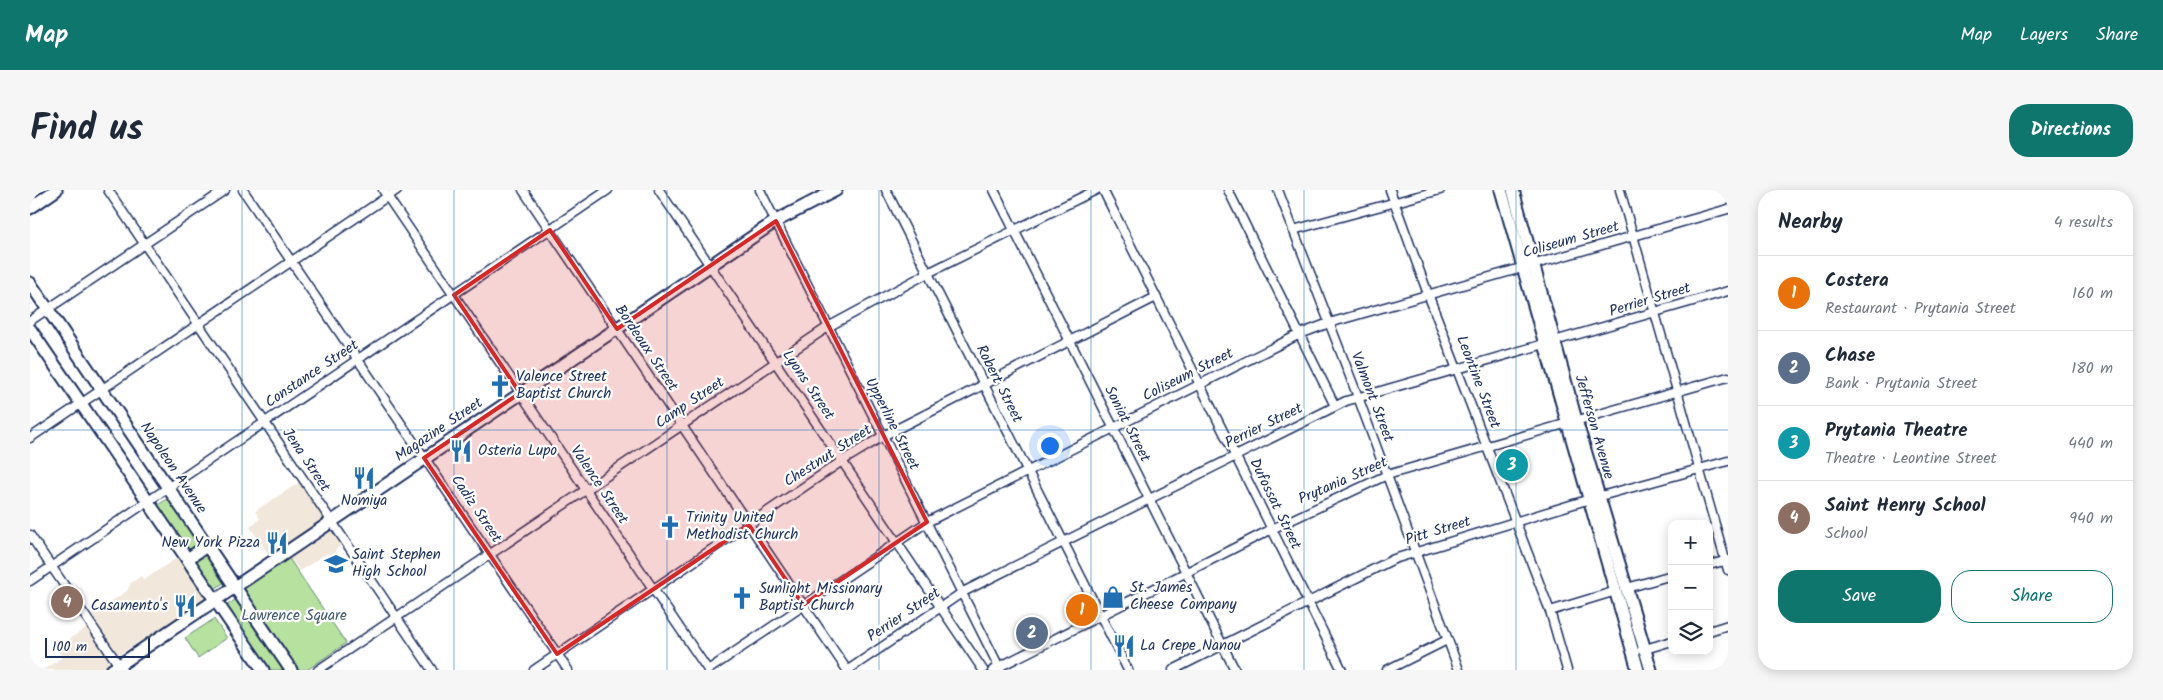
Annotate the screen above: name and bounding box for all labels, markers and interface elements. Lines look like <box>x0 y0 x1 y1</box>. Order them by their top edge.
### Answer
text: Map <box>25 16 68 55</box>
text: Map <box>1961 21 1992 50</box>
text: Layers <box>2020 21 2068 50</box>
text: Share <box>2096 21 2138 50</box>
text: Find us <box>30 102 143 158</box>
button: Directions <box>2009 104 2133 157</box>
text: Nearby <box>1778 206 1843 239</box>
text: 4 results <box>2054 210 2113 235</box>
street label: Coliseum Street <box>1520 215 1622 265</box>
text: Costera <box>1825 266 1889 296</box>
street label: Perrier Street <box>1606 276 1694 324</box>
text: 1 <box>1792 281 1796 306</box>
text: 160 m <box>2072 281 2113 306</box>
text: Restaurant · Prytania Street <box>1825 296 2016 321</box>
street label: Bordeaux Street <box>608 300 684 396</box>
street label: Leontine Street <box>1449 332 1507 432</box>
street label: Constance Street <box>260 334 364 414</box>
street label: Robert Street <box>969 341 1029 427</box>
text: Chase <box>1825 341 1875 371</box>
street label: Coliseum Street <box>1138 342 1238 408</box>
street label: Lyons Street <box>776 345 841 425</box>
street label: Valmont Street <box>1344 348 1400 446</box>
text: 2 <box>1789 356 1799 381</box>
text: 180 m <box>2071 356 2113 381</box>
place label: Valence Street Baptist Church <box>516 365 611 406</box>
street label: Camp Street <box>650 371 730 435</box>
text: Bank · Prytania Street <box>1825 371 1977 396</box>
street label: Jefferson Avenue <box>1568 372 1621 483</box>
church icon: Valence Street Baptist Church <box>487 373 513 399</box>
street label: Upperline Street <box>858 374 926 475</box>
street label: Soniat Street <box>1097 381 1157 467</box>
street label: Magazine Street <box>390 391 488 468</box>
street label: Perrier Street <box>1221 397 1307 455</box>
text: Prytania Theatre <box>1825 416 1968 446</box>
street label: Napoleon Avenue <box>133 417 213 519</box>
street label: Chestnut Street <box>779 418 877 494</box>
street label: Jena Street <box>276 423 336 497</box>
text: 3 <box>1790 431 1798 456</box>
text: 440 m <box>2068 431 2113 456</box>
your location <box>1037 433 1063 459</box>
restaurant icon: Osteria Lupo <box>448 438 474 464</box>
place label: Osteria Lupo <box>478 439 557 463</box>
street label: Valence Street <box>564 441 634 530</box>
pin: 3 <box>1496 446 1528 484</box>
text: Theatre · Leontine Street <box>1825 446 1997 471</box>
street label: Prytania Street <box>1294 451 1392 511</box>
street label: Dufossat Street <box>1243 454 1308 554</box>
restaurant icon: Nomiya <box>351 465 377 491</box>
street label: Cadiz Street <box>444 470 508 548</box>
place label: Nomiya <box>341 489 387 513</box>
text: Saint Henry School <box>1825 491 1986 521</box>
place label: Trinity United Methodist Church <box>686 506 798 547</box>
text: 4 <box>1790 506 1798 531</box>
text: 940 m <box>2069 506 2113 531</box>
street label: Pitt Street <box>1402 510 1474 552</box>
church icon: Trinity United Methodist Church <box>657 514 683 540</box>
map controls <box>1668 520 1713 655</box>
button: + <box>1668 520 1713 565</box>
text: School <box>1825 521 1868 546</box>
restaurant icon: New York Pizza <box>264 530 290 556</box>
place label: New York Pizza <box>162 531 260 555</box>
place label: Saint Stephen High School <box>352 543 441 584</box>
school or university icon: Saint Stephen High School <box>323 551 349 577</box>
button: − <box>1668 565 1713 610</box>
button: Save <box>1778 570 1941 623</box>
button: Share <box>1951 570 2113 623</box>
place label: St. James Cheese Company <box>1130 576 1238 617</box>
place label: Sunlight Missionary Baptist Church <box>759 577 883 618</box>
street label: Perrier Street <box>862 581 946 648</box>
pin: 4 <box>51 583 83 621</box>
shop icon: St. James Cheese Company <box>1100 584 1126 610</box>
church icon: Sunlight Missionary Baptist Church <box>729 585 755 611</box>
pin: 1 <box>1066 591 1098 629</box>
restaurant icon: Casamento's <box>172 593 198 619</box>
place label: Casamento's <box>91 594 169 618</box>
park label: Lawrence Square <box>241 604 347 628</box>
button: layers <box>1668 610 1713 655</box>
pin: 2 <box>1016 614 1048 652</box>
restaurant icon: La Crepe Nanou <box>1111 633 1137 659</box>
place label: La Crepe Nanou <box>1140 634 1241 658</box>
scale bar <box>45 635 150 658</box>
text: 100 m <box>52 636 87 658</box>

